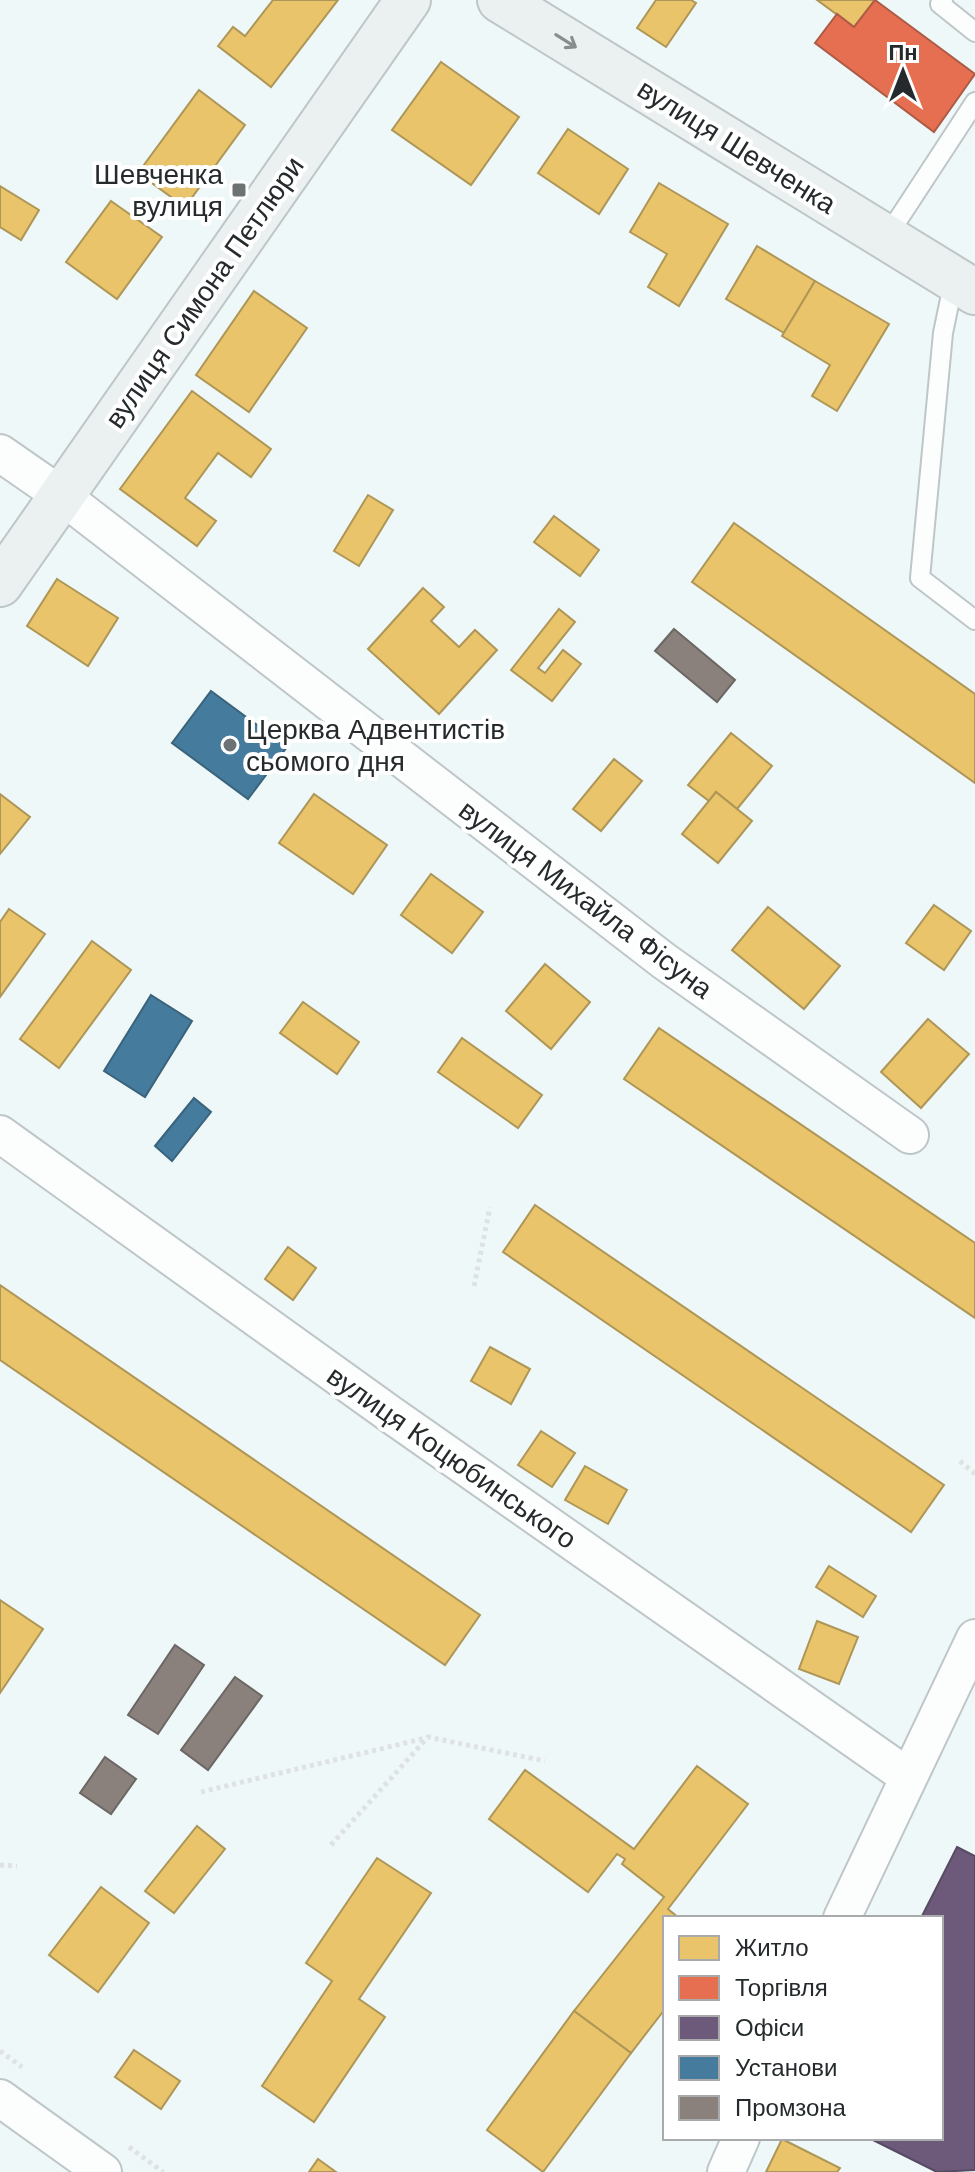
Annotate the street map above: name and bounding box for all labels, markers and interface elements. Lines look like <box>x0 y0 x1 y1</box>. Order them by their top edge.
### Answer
north arrow <box>863 32 943 112</box>
one-way arrow <box>555 33 577 49</box>
text: Пн <box>888 40 918 65</box>
street label: вулиця Шевченка <box>632 73 842 220</box>
street label: вулиця Симона Петлюри <box>99 151 310 434</box>
place label: Шевченка вулиця <box>94 159 223 222</box>
marker: Шевченка вулиця <box>230 181 248 199</box>
place label: Церква Адвентистів сьомого дня <box>246 714 505 777</box>
marker: Церква Адвентистів сьомого дня <box>221 736 239 754</box>
street label: вулиця Михайла Фісуна <box>453 794 719 1005</box>
street label: вулиця Коцюбинського <box>321 1360 582 1555</box>
legend <box>663 1916 943 2140</box>
text: Житло <box>735 1934 809 1961</box>
text: Торгівля <box>735 1974 828 2001</box>
text: Офіси <box>735 2014 804 2041</box>
text: Установи <box>735 2054 837 2081</box>
text: Промзона <box>735 2094 847 2121</box>

